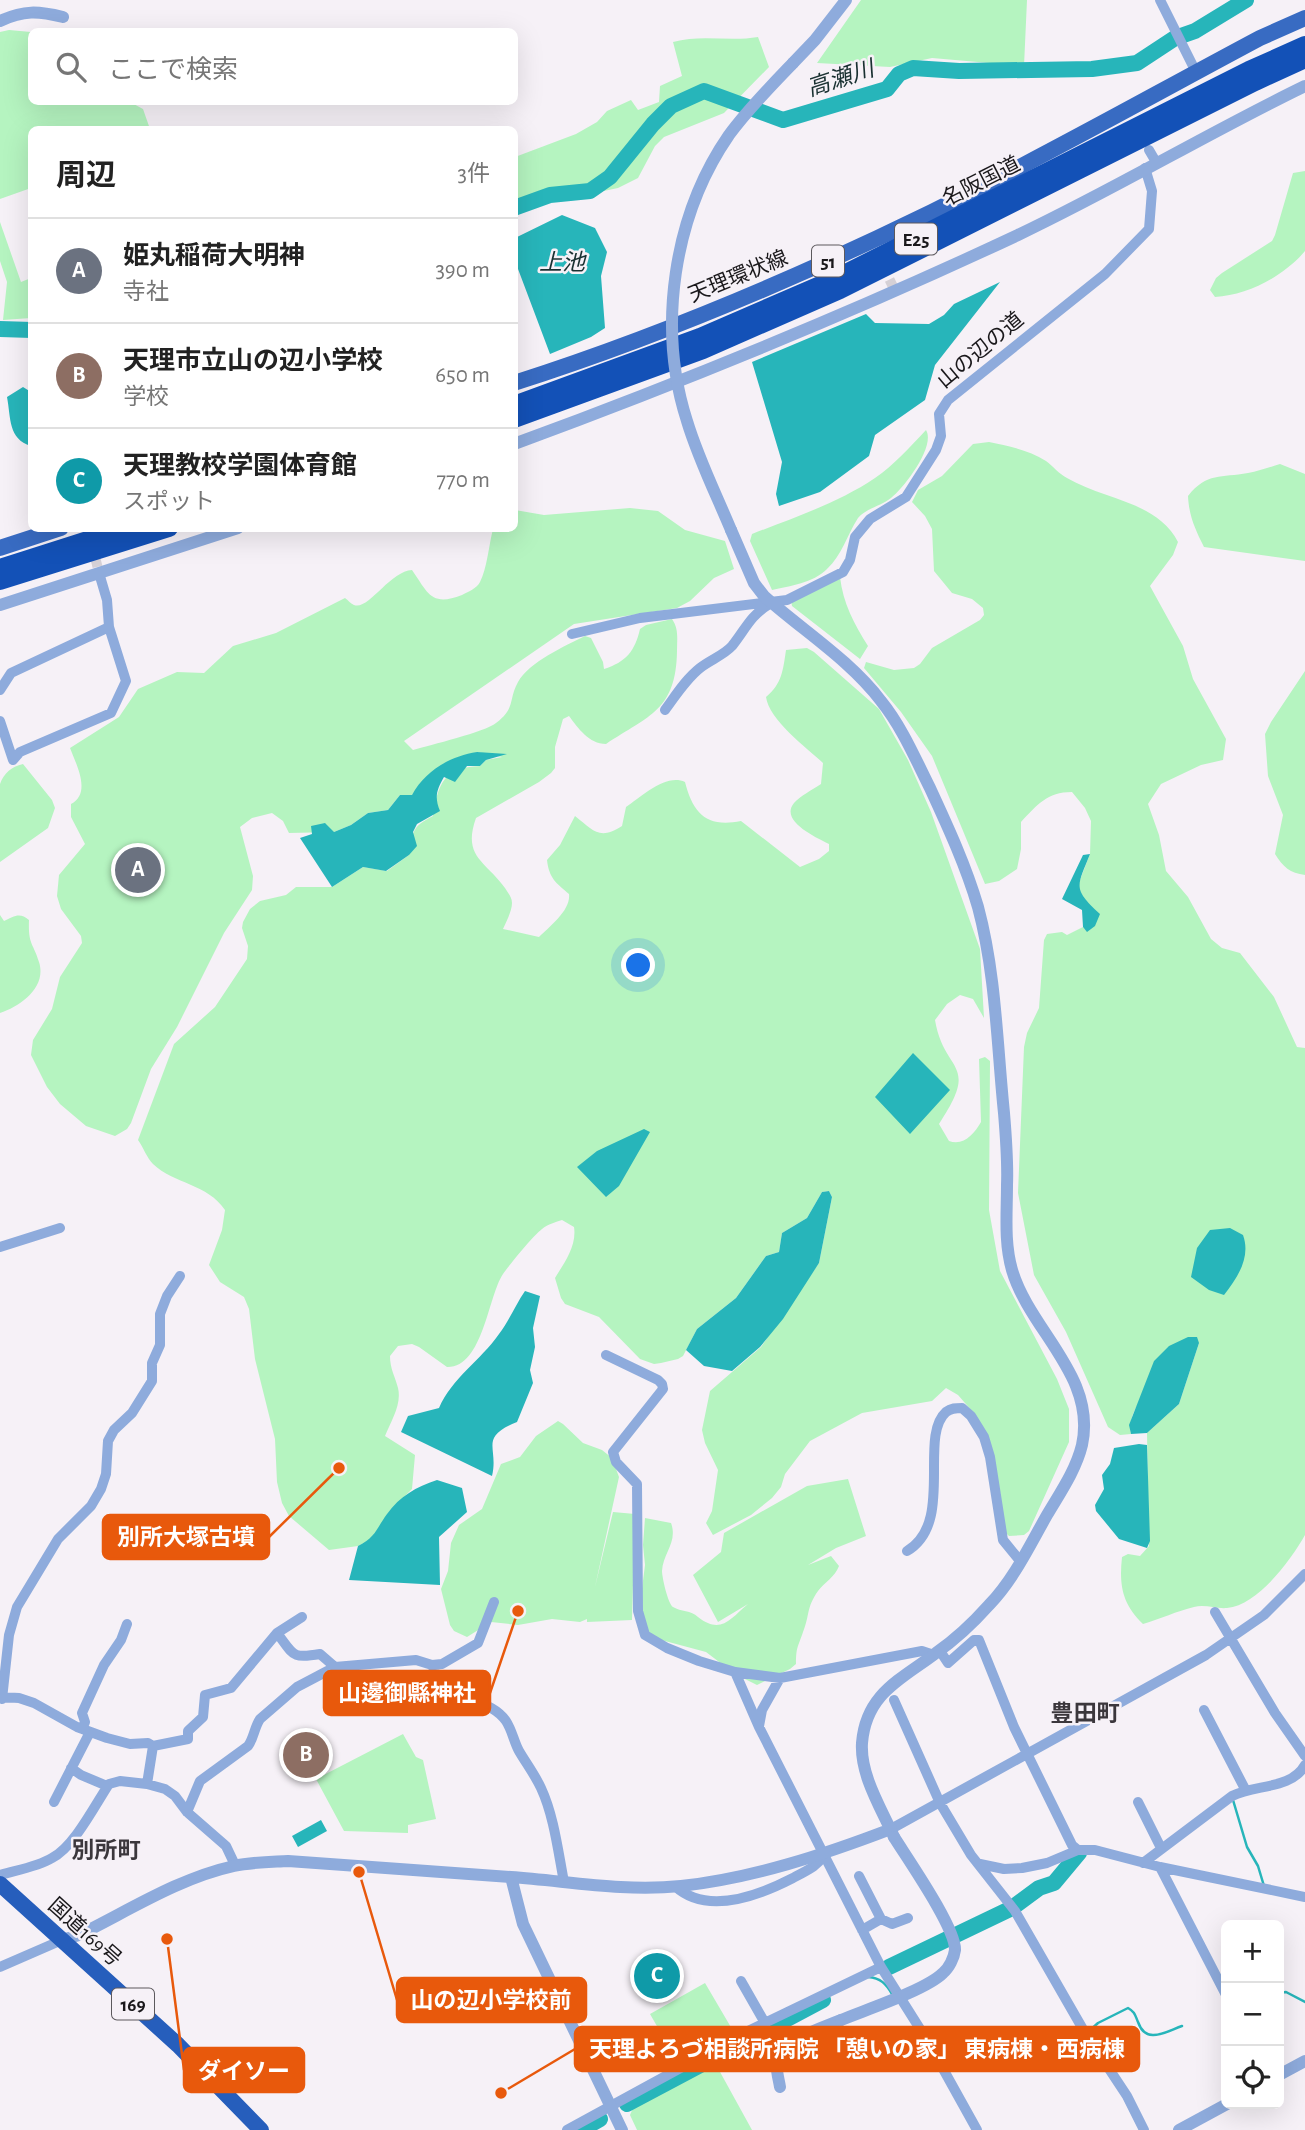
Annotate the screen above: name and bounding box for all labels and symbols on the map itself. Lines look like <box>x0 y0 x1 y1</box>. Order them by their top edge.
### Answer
water label: 高瀬川 <box>803 55 880 101</box>
street label: 名阪国道 <box>939 152 1023 210</box>
road number: E25 <box>895 224 937 255</box>
street label: 天理環状線 <box>685 246 791 306</box>
road number: 51 <box>812 246 844 276</box>
water label: 上池 <box>539 250 587 275</box>
street label: 山の辺の道 <box>933 308 1027 392</box>
pin: A <box>115 844 161 896</box>
your location <box>621 948 655 982</box>
callout: 別所大塚古墳 <box>103 1515 269 1559</box>
text: 別所大塚古墳 <box>117 1525 255 1550</box>
callout: 山邊御縣神社 <box>324 1671 490 1715</box>
text: 山邊御縣神社 <box>338 1681 476 1706</box>
district label: 豊田町 <box>1051 1701 1120 1726</box>
pin: B <box>283 1729 329 1781</box>
district label: 別所町 <box>72 1838 141 1863</box>
street label: 国道169号 <box>44 1894 126 1970</box>
pin: C <box>634 1950 680 2002</box>
callout: 山の辺小学校前 <box>397 1978 586 2022</box>
road number: 169 <box>112 1988 154 2020</box>
text: 山の辺小学校前 <box>411 1988 572 2013</box>
callout: 天理よろづ相談所病院 「憩いの家」 東病棟・西病棟 <box>575 2027 1139 2071</box>
text: 天理よろづ相談所病院 「憩いの家」 東病棟・西病棟 <box>589 2037 1125 2062</box>
callout: ダイソー <box>184 2048 304 2092</box>
text: ダイソー <box>198 2058 290 2084</box>

